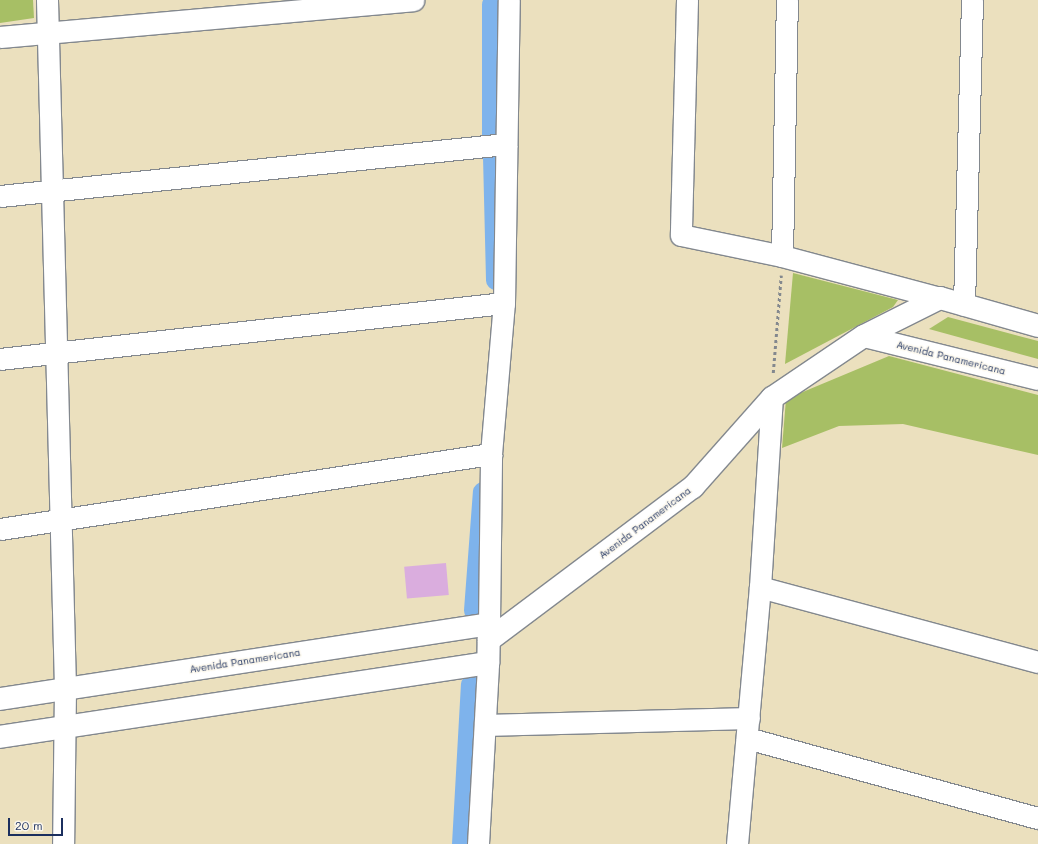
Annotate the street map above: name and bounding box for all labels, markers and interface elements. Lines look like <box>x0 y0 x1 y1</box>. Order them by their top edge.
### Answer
street label: Avenida Panamericana <box>895 339 1007 377</box>
street label: Avenida Panamericana <box>597 485 693 561</box>
street label: Avenida Panamericana <box>189 646 301 676</box>
scale bar <box>10 810 65 836</box>
text: 20 m <box>15 817 43 833</box>

